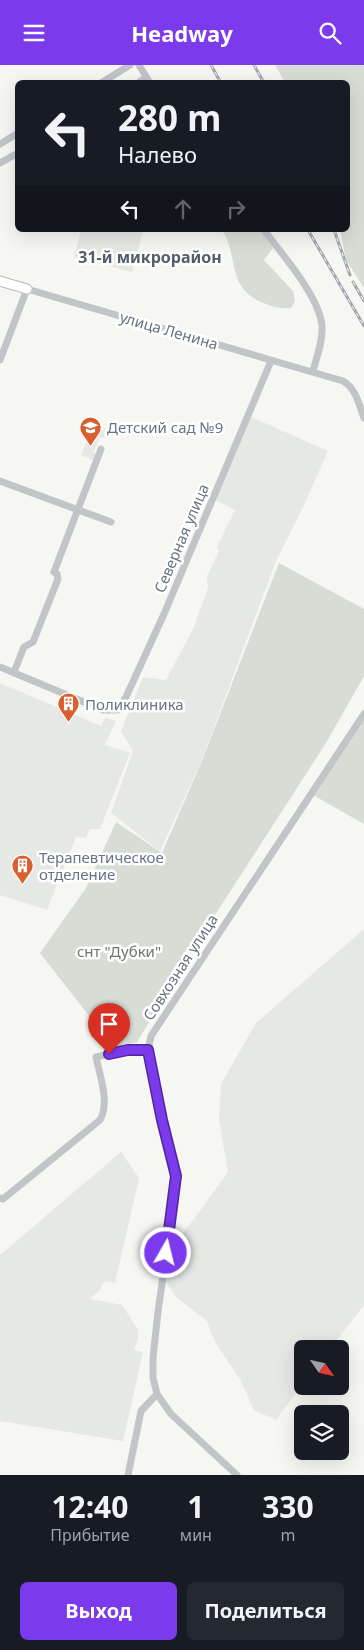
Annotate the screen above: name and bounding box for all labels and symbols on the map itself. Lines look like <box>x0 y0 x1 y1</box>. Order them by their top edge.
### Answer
district label: 31-й микрорайон <box>78 246 222 268</box>
street label: улица Ленина <box>118 306 220 354</box>
school or university icon: Детский сад №9 <box>79 415 103 446</box>
place label: Детский сад №9 <box>107 417 223 437</box>
street label: Северная улица <box>149 481 213 595</box>
building icon: Поликлиника <box>57 692 81 723</box>
place label: Поликлиника <box>85 694 184 714</box>
place label: Терапевтическое отделение <box>39 847 164 884</box>
building icon: Терапевтическое отделение <box>11 854 35 885</box>
street label: Совхозная улица <box>138 910 222 1024</box>
park label: снт "Дубки" <box>77 941 161 961</box>
pin <box>88 1003 130 1054</box>
position arrow <box>139 1226 191 1278</box>
north arrow <box>294 1340 349 1395</box>

